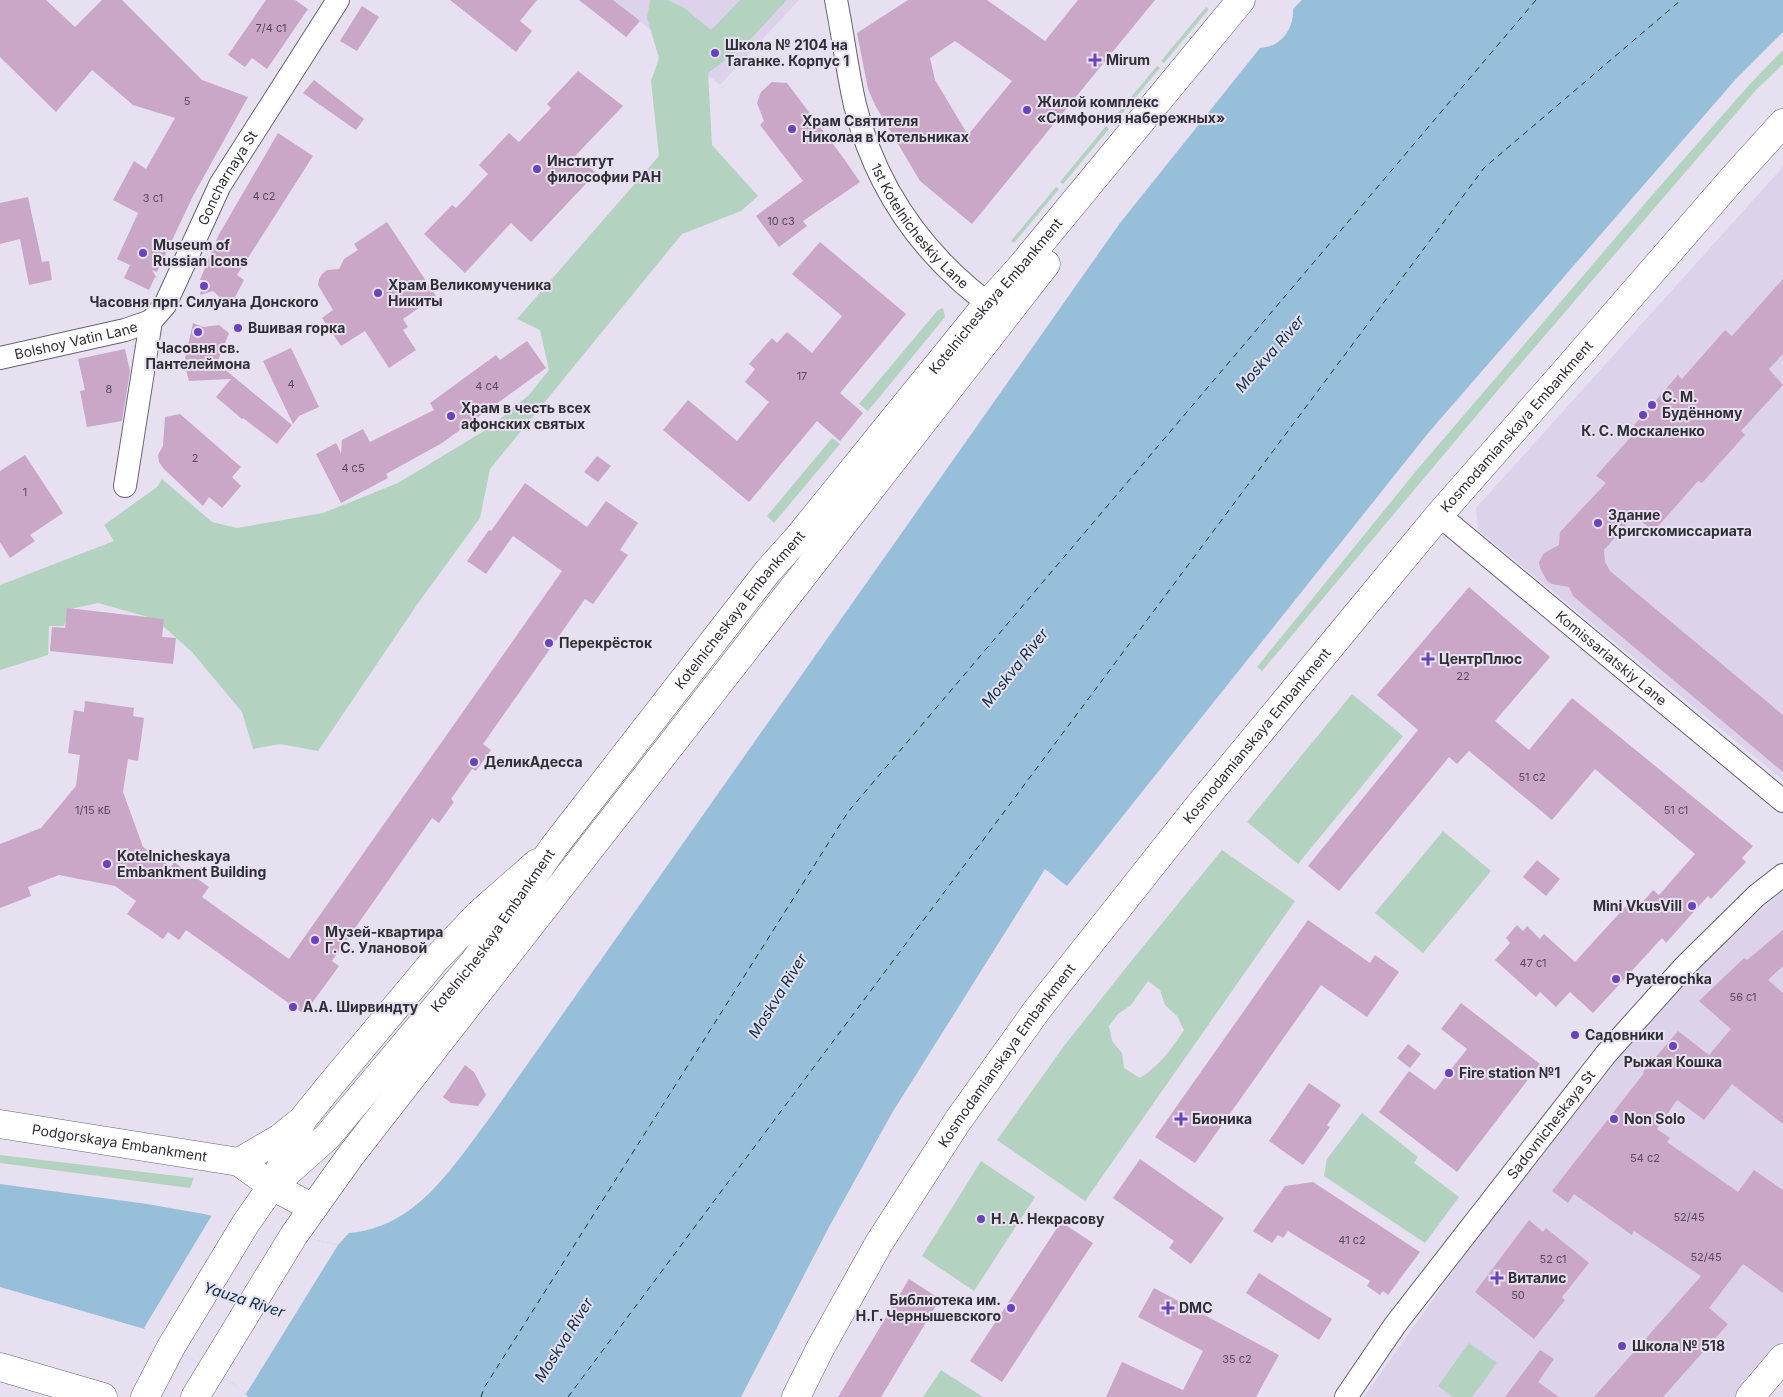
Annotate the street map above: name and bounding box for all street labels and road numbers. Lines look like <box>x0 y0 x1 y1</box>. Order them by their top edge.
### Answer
street label: Goncharnaya St <box>194 127 261 228</box>
street label: 1st Kotelnicheskiy Lane <box>868 160 972 292</box>
street label: Kotelnicheskaya Embankment <box>925 214 1066 377</box>
street label: Bolshoy Vatin Lane <box>13 317 140 363</box>
street label: Kosmodamianskaya Embankment <box>1436 337 1596 515</box>
street label: Kotelnicheskaya Embankment <box>671 527 808 692</box>
street label: Komissariatskiy Lane <box>1553 607 1671 709</box>
street label: Kosmodamianskaya Embankment <box>1179 644 1334 827</box>
street label: Kotelnicheskaya Embankment <box>427 845 558 1015</box>
street label: Kosmodamianskaya Embankment <box>934 960 1079 1150</box>
street label: Sadovnicheskaya St <box>1503 1066 1599 1182</box>
street label: Podgorskaya Embankment <box>31 1120 209 1165</box>

